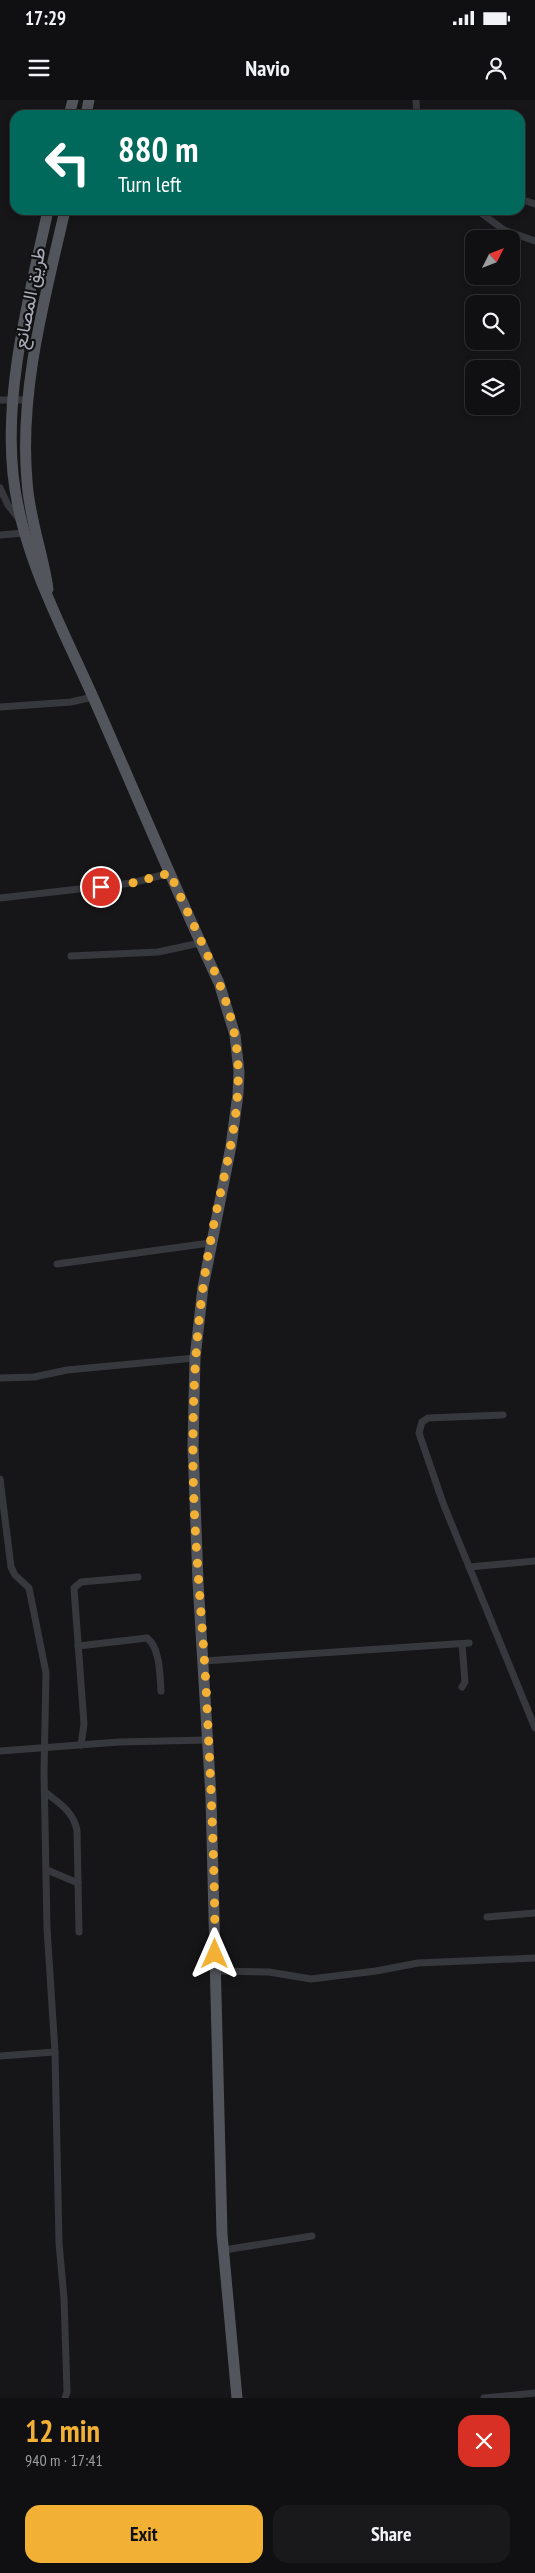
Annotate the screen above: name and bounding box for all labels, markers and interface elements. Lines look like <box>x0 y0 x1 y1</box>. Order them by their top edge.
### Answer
text: 17:29 <box>25 6 66 30</box>
icon: menu <box>25 54 53 82</box>
text: Navio <box>245 54 290 82</box>
icon: person <box>482 54 510 82</box>
text: 880 m <box>118 126 199 172</box>
icon: left <box>35 130 100 195</box>
text: Turn left <box>118 170 182 198</box>
north arrow <box>465 230 520 285</box>
map controls <box>465 230 520 415</box>
street label: طريق المصانع <box>7 245 53 351</box>
button: search <box>465 295 520 350</box>
button: layers <box>465 360 520 415</box>
pin <box>80 866 122 908</box>
icon: arrive <box>87 873 115 901</box>
position arrow <box>188 1927 240 1979</box>
text: 12 min <box>25 2411 100 2450</box>
button: close <box>458 2415 510 2467</box>
text: 940 m · 17:41 <box>25 2450 103 2470</box>
button: Exit <box>25 2505 263 2563</box>
button: Share <box>273 2505 510 2563</box>

